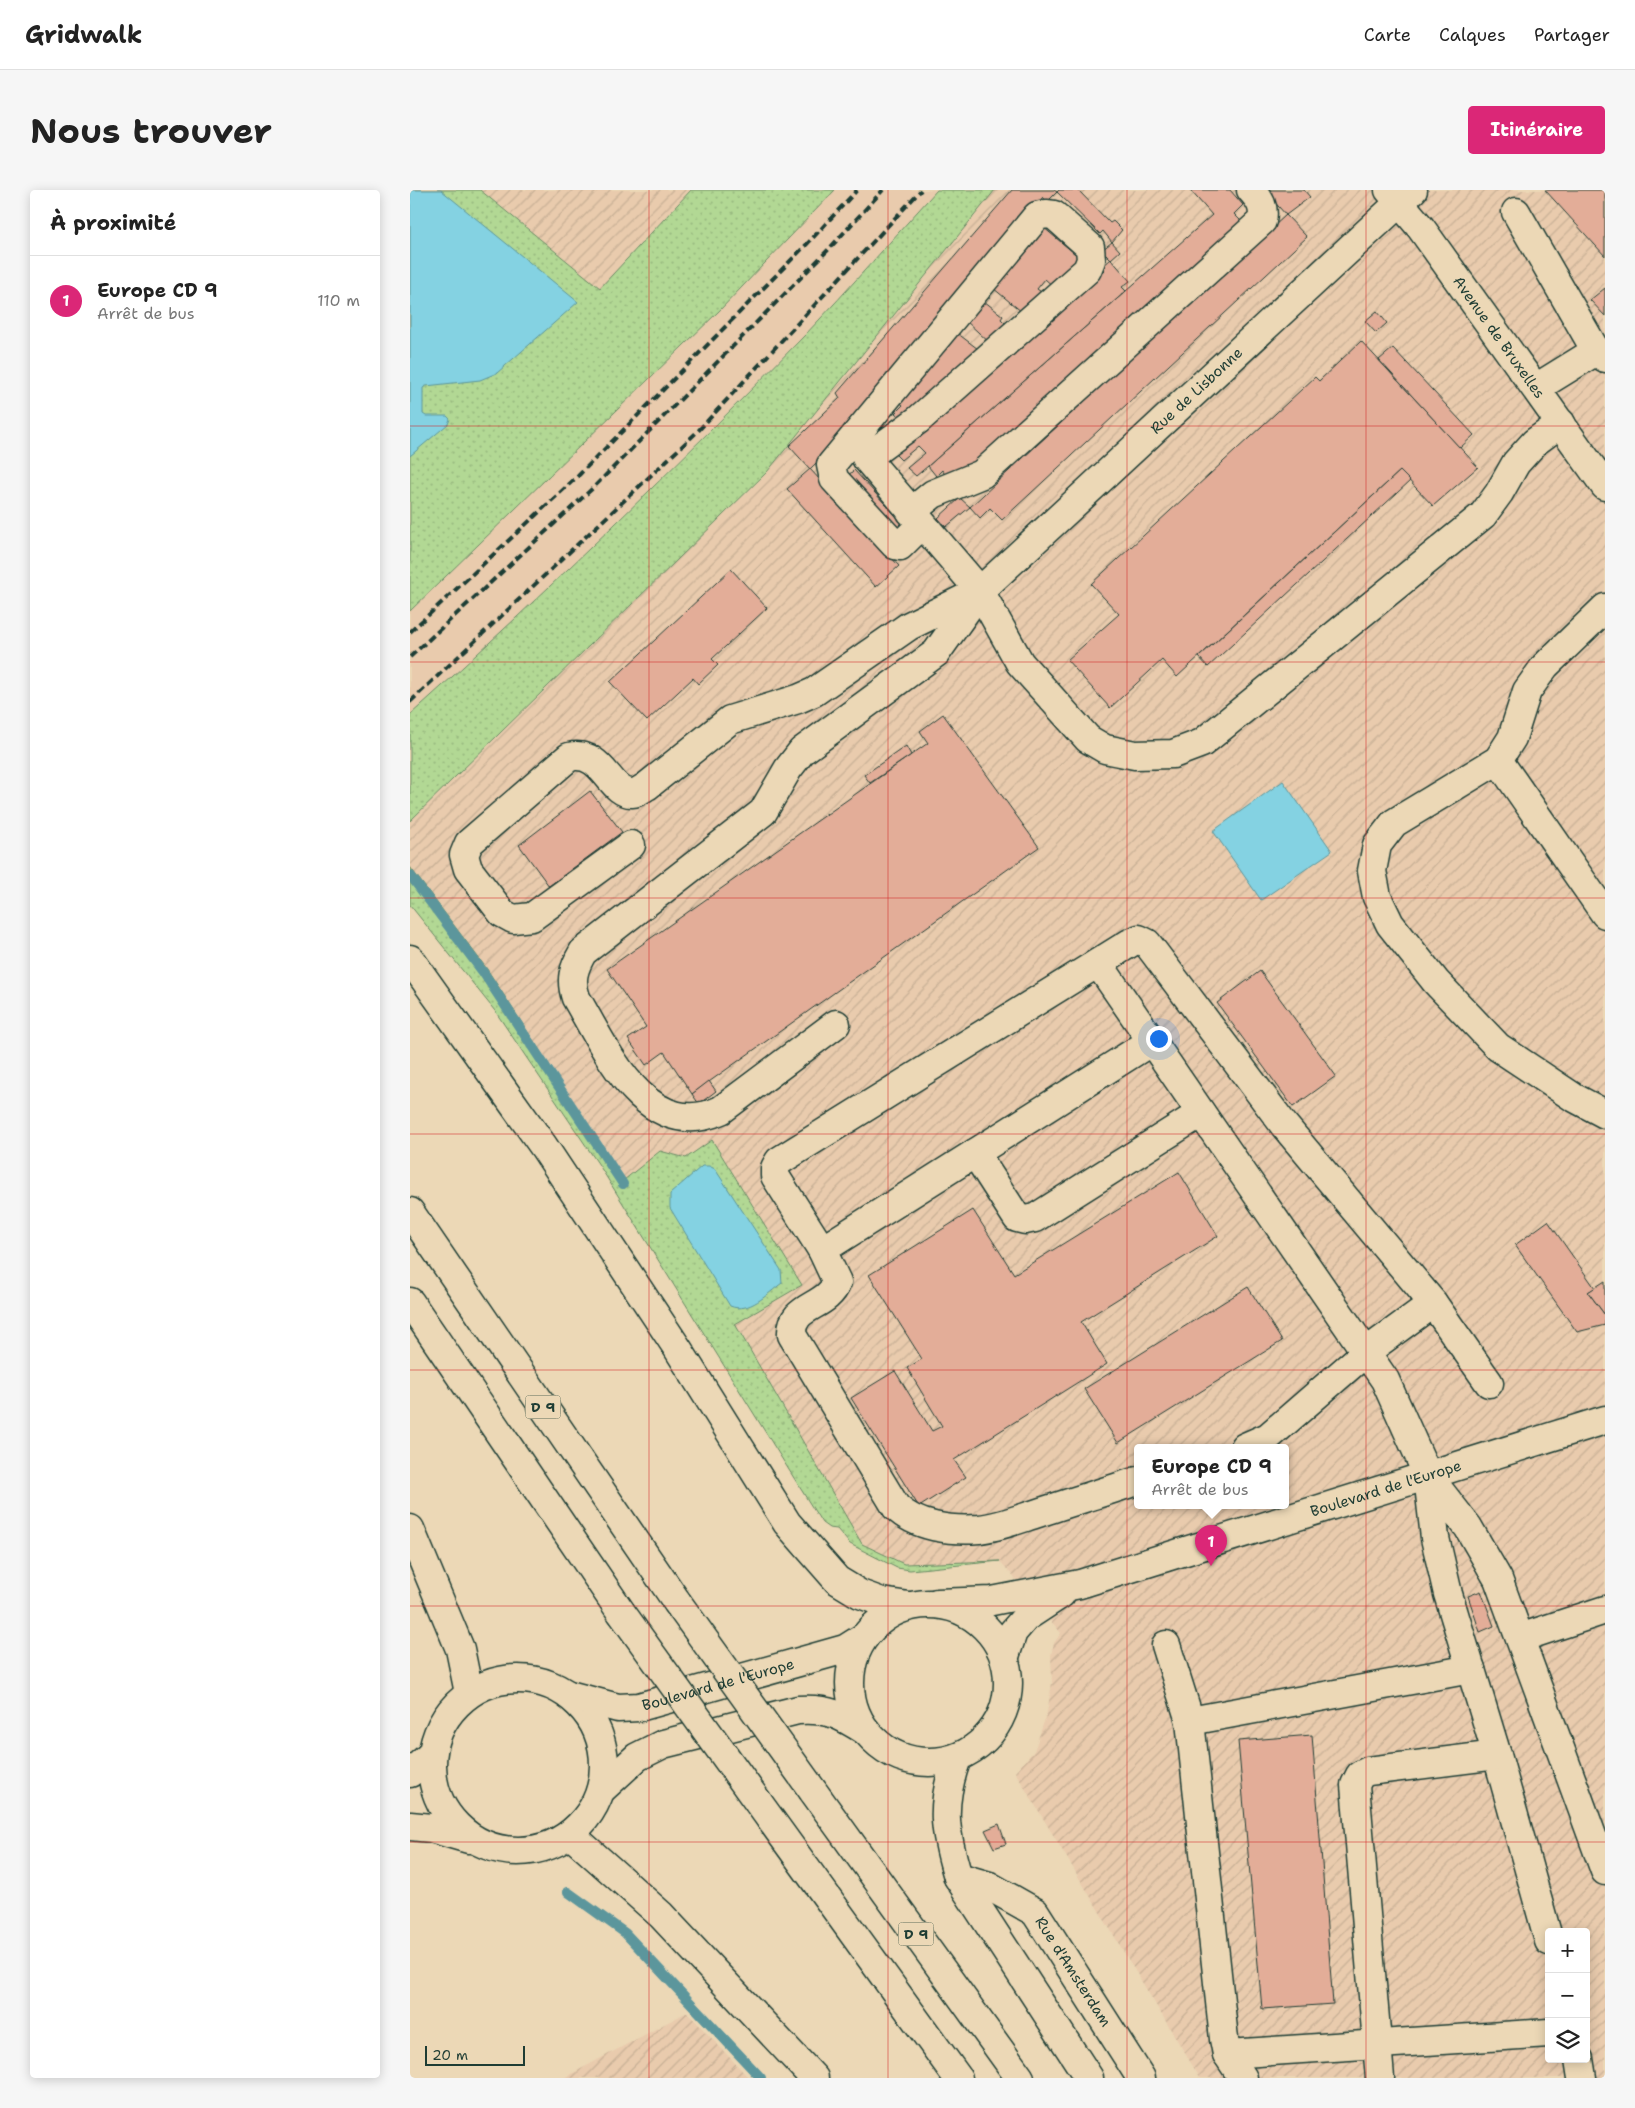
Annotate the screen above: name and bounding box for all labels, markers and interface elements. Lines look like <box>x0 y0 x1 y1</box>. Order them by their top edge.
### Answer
text: Gridwalk <box>25 19 142 51</box>
text: Carte <box>1364 23 1411 47</box>
text: Calques <box>1439 23 1506 47</box>
text: Partager <box>1534 23 1610 47</box>
button: Itinéraire <box>1468 106 1605 154</box>
text: Nous trouver <box>30 107 272 154</box>
text: À proximité <box>50 209 176 237</box>
street label: Avenue de Bruxelles <box>1448 272 1550 403</box>
text: Europe CD 9 <box>97 278 218 303</box>
text: 1 <box>62 290 70 311</box>
text: 110 m <box>317 290 360 311</box>
text: Arrêt de bus <box>97 303 195 324</box>
street label: Rue de Lisbonne <box>1146 343 1247 438</box>
your location <box>1146 1026 1172 1052</box>
road number: D 9 <box>526 1396 560 1418</box>
popup <box>1134 1444 1289 1509</box>
text: Europe CD 9 <box>1151 1454 1272 1479</box>
street label: Boulevard de l'Europe <box>1308 1455 1464 1521</box>
text: Arrêt de bus <box>1151 1479 1249 1500</box>
pin: 1 <box>1195 1525 1227 1566</box>
street label: Boulevard de l'Europe <box>640 1654 797 1716</box>
street label: Rue d'Amsterdam <box>1030 1913 1116 2031</box>
road number: D 9 <box>898 1922 934 1946</box>
map controls <box>1545 1928 1590 2063</box>
button: + <box>1545 1928 1590 1973</box>
button: − <box>1545 1973 1590 2018</box>
button: layers <box>1545 2018 1590 2063</box>
scale bar <box>425 2043 525 2066</box>
text: 20 m <box>432 2046 468 2064</box>

